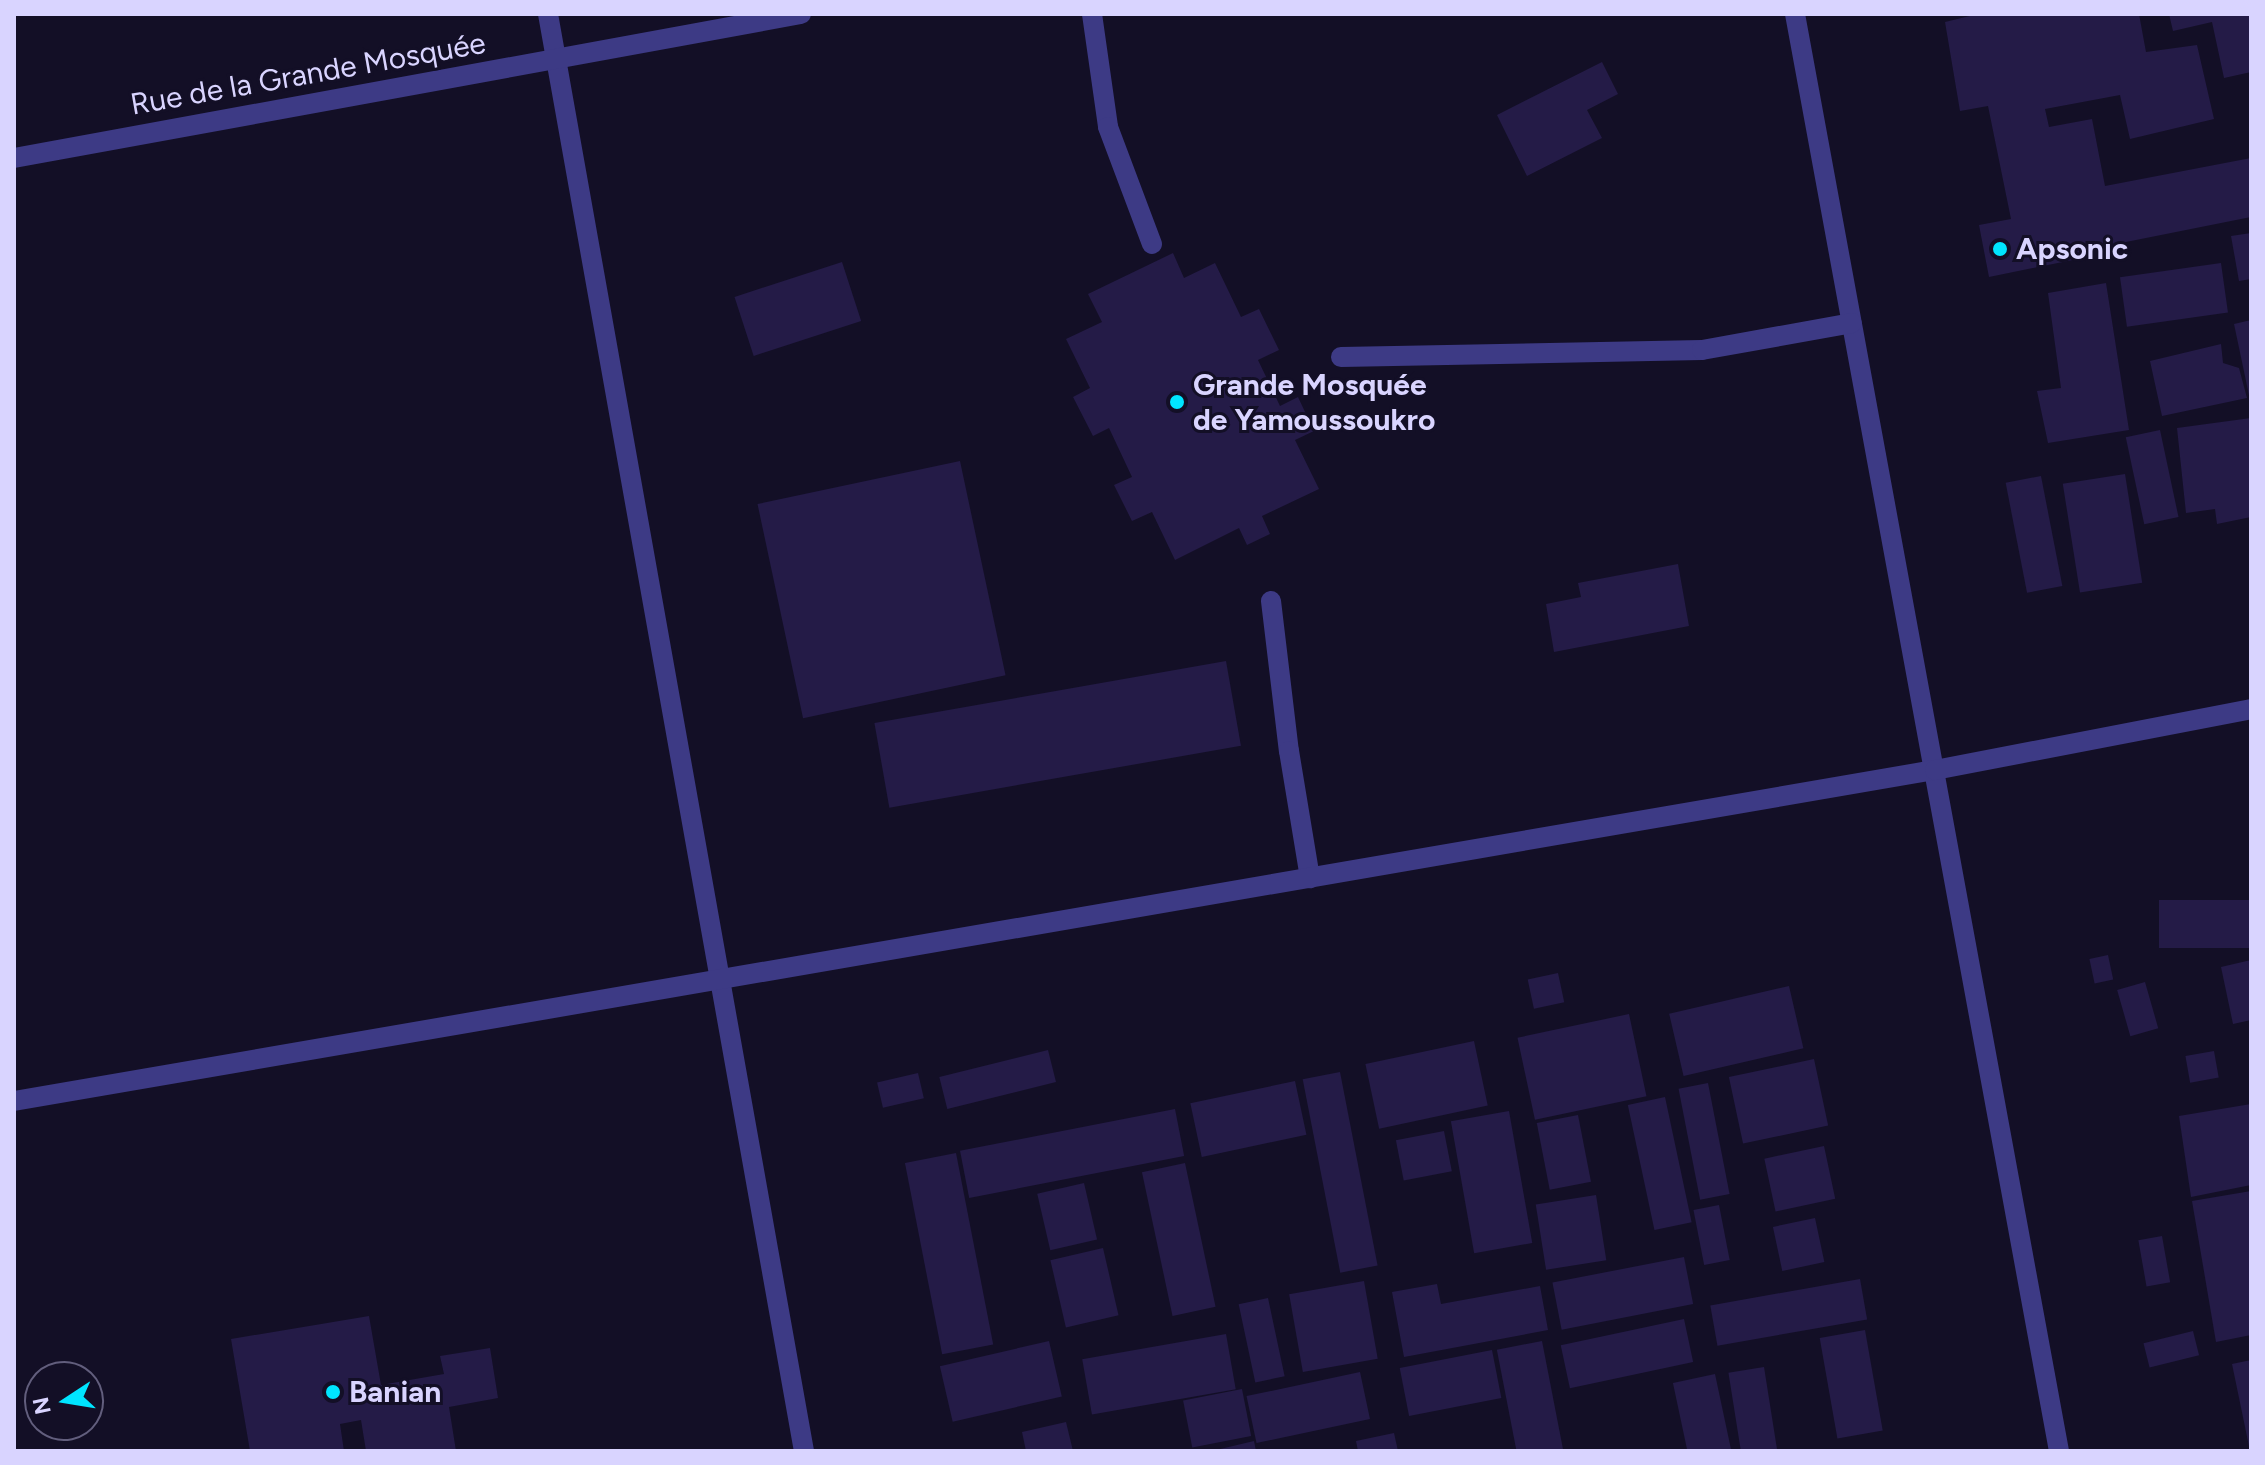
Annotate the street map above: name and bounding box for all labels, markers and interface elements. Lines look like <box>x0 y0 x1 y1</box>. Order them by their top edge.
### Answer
street label: Rue de la Grande Mosquée <box>128 25 488 123</box>
place label: Apsonic <box>2016 231 2128 267</box>
marker: Apsonic <box>1991 240 2009 258</box>
place label: Grande Mosquée de Yamoussoukro <box>1193 367 1435 438</box>
marker: Grande Mosquée de Yamoussoukro <box>1168 393 1186 411</box>
north arrow <box>24 1361 104 1441</box>
place label: Banian <box>349 1374 441 1410</box>
marker: Banian <box>324 1383 342 1401</box>
text: N <box>27 1395 57 1417</box>

